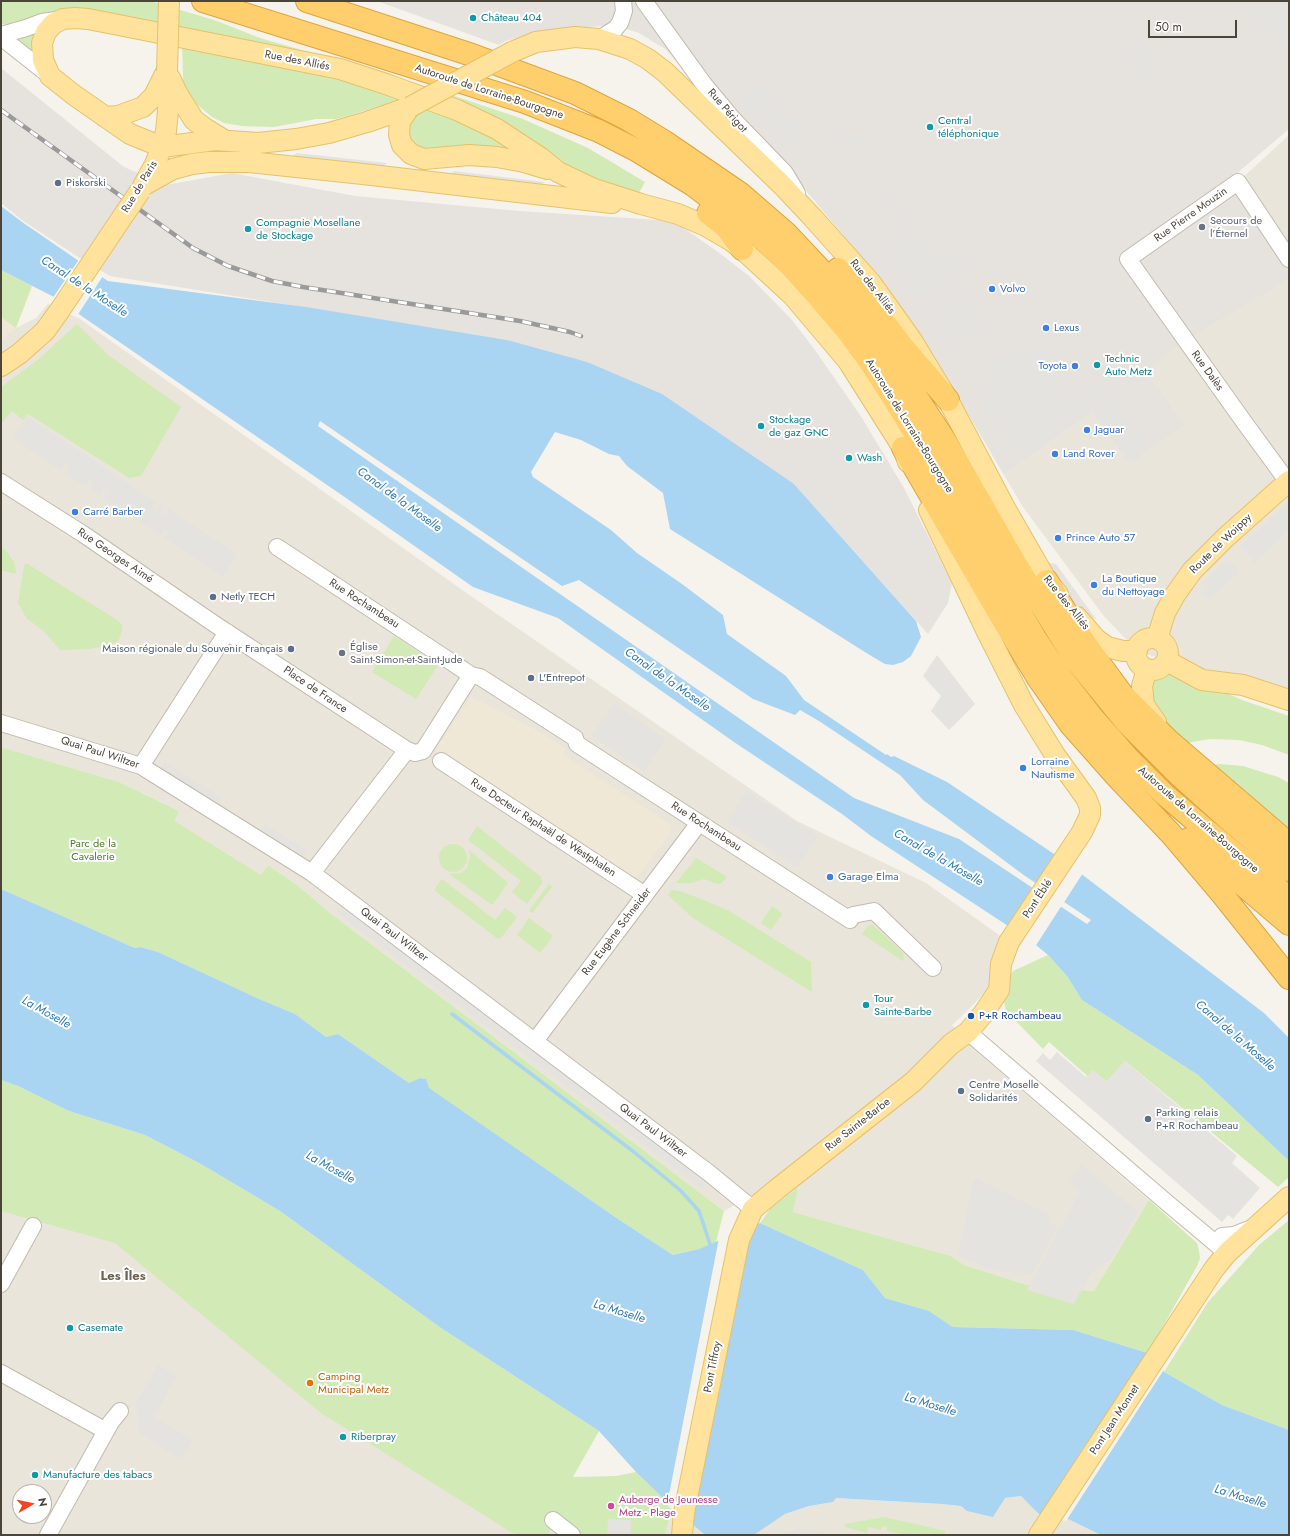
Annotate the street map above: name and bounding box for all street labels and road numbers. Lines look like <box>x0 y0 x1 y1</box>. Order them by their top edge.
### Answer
street label: Rue des Alliés <box>263 48 331 74</box>
street label: Autoroute de Lorraine-Bourgogne <box>413 62 565 122</box>
street label: Rue Périgot <box>704 86 750 136</box>
street label: Rue de Paris <box>119 159 161 215</box>
street label: Rue Pierre Mouzin <box>1152 185 1230 245</box>
street label: Rue des Alliés <box>847 257 897 317</box>
street label: Rue Dalès <box>1188 348 1226 394</box>
street label: Autoroute de Lorraine-Bourgogne <box>862 357 956 495</box>
street label: Route de Woippy <box>1187 511 1255 577</box>
street label: Rue Georges Aimé <box>75 526 155 586</box>
street label: Rue des Alliés <box>1040 573 1092 633</box>
street label: Rue Rochambeau <box>326 576 402 632</box>
street label: Place de France <box>280 664 350 716</box>
street label: Quai Paul Wiltzer <box>59 734 141 772</box>
street label: Autoroute de Lorraine-Bourgogne <box>1135 764 1261 876</box>
street label: Rue Docteur Raphaël de Westphalen <box>468 776 618 880</box>
street label: Rue Rochambeau <box>668 799 744 855</box>
street label: Pont Éblé <box>1021 877 1055 921</box>
street label: Rue Eugène Schneider <box>580 886 654 978</box>
street label: Quai Paul Wiltzer <box>357 905 431 965</box>
street label: Rue Sainte-Barbe <box>823 1096 893 1154</box>
street label: Quai Paul Wiltzer <box>616 1101 690 1161</box>
street label: Pont Tiffroy <box>702 1340 724 1394</box>
street label: Pont Jean Monnet <box>1087 1382 1143 1458</box>

